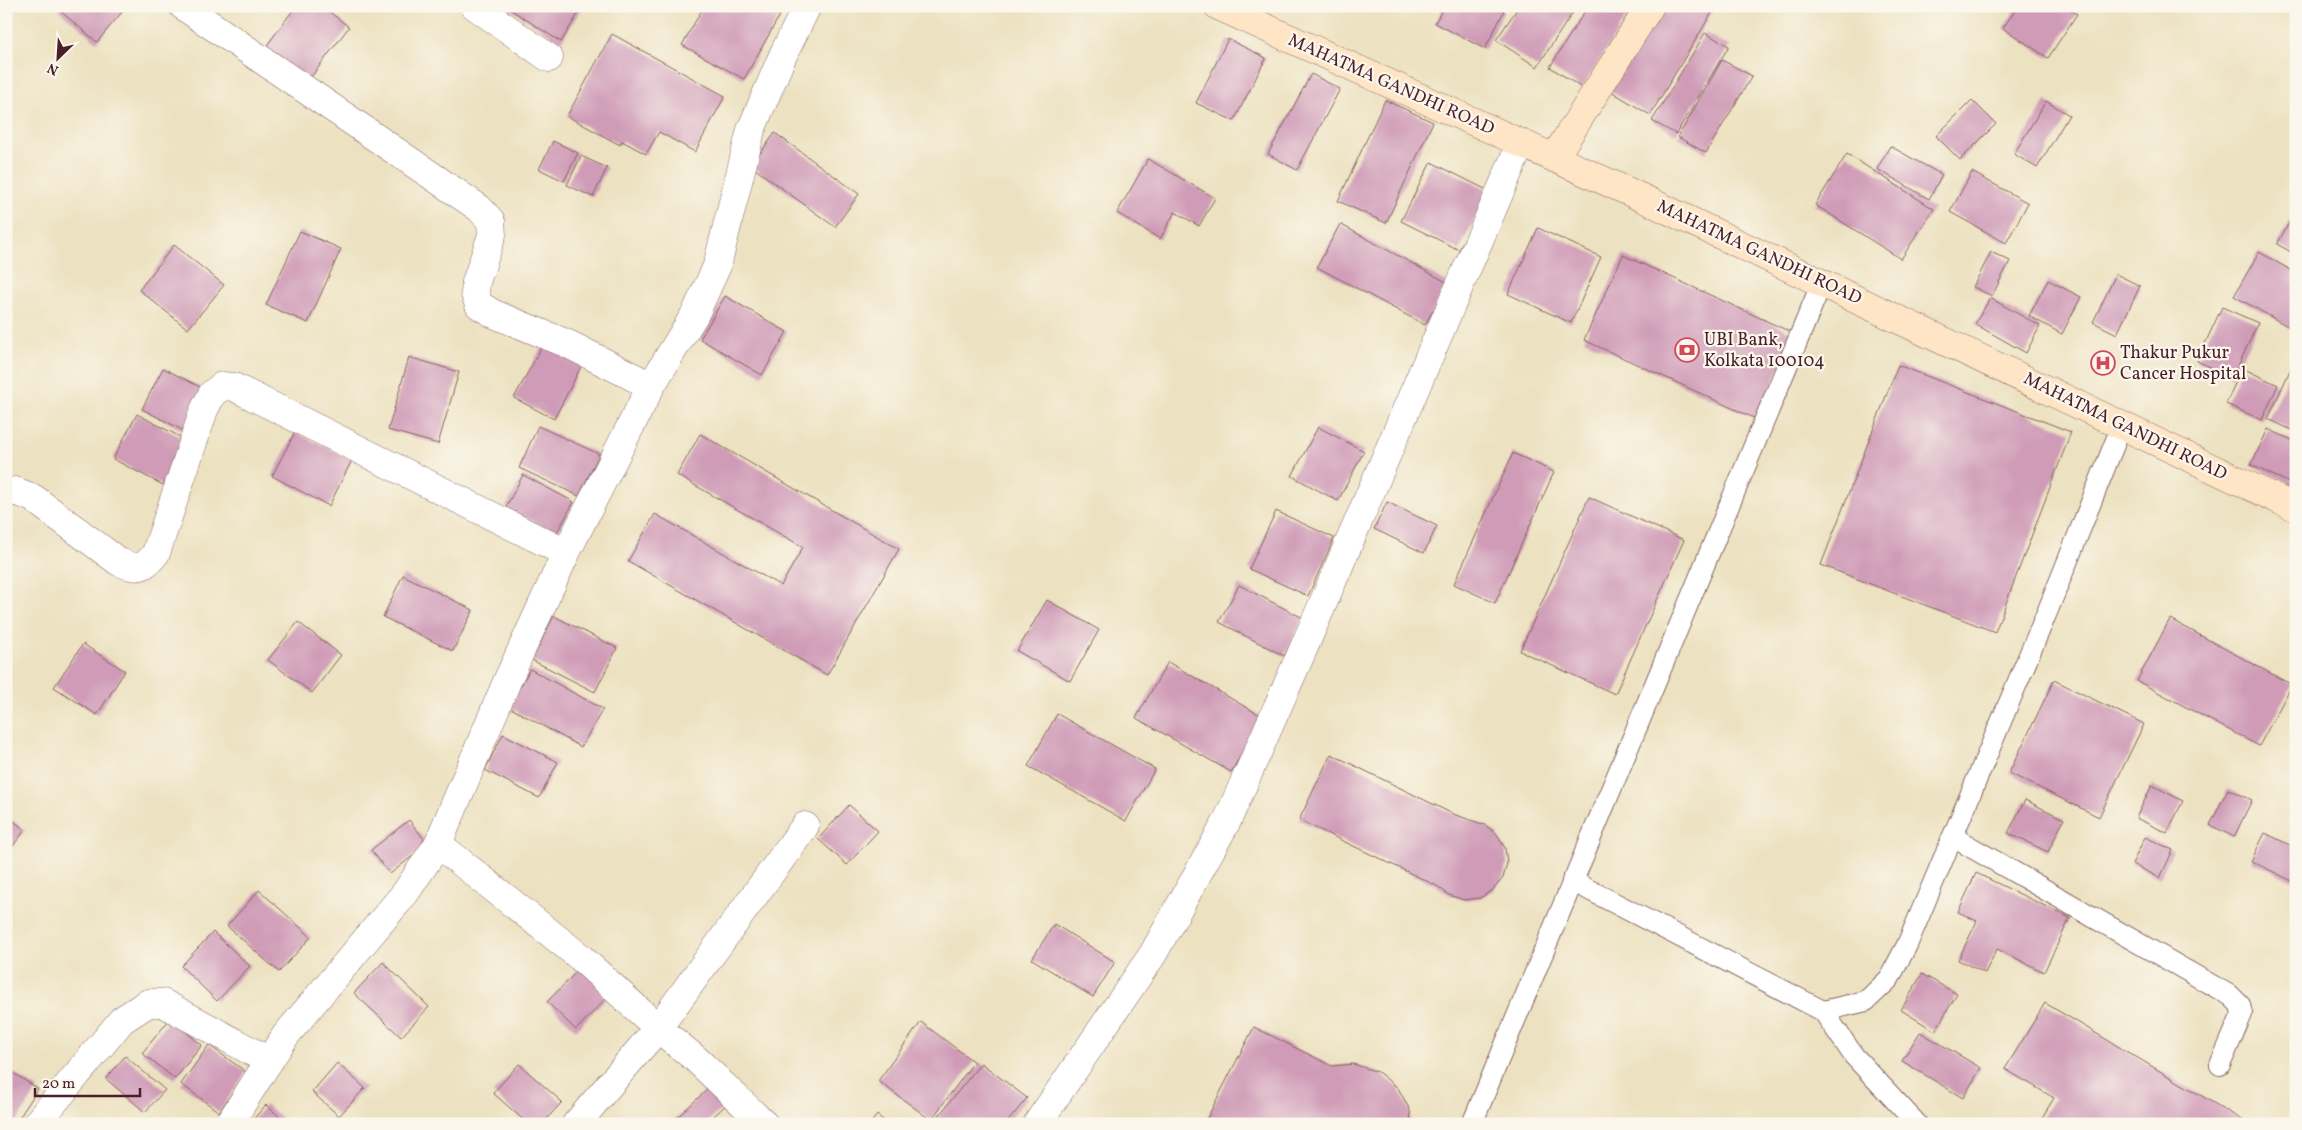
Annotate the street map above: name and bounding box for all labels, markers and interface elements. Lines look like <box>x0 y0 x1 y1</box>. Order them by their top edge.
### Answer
street label: MAHATMA GANDHI ROAD <box>1284 28 1498 142</box>
north arrow <box>32 32 82 82</box>
text: N <box>45 58 62 79</box>
street label: MAHATMA GANDHI ROAD <box>1652 194 1866 312</box>
place label: UBI Bank, Kolkata 100104 <box>1704 328 1825 374</box>
bank icon: UBI Bank, Kolkata 100104 <box>1674 337 1700 363</box>
place label: Thakur Pukur Cancer Hospital <box>2120 341 2246 387</box>
hospital icon: Thakur Pukur Cancer Hospital <box>2090 350 2116 376</box>
street label: MAHATMA GANDHI ROAD <box>2019 367 2231 487</box>
scale bar <box>35 1065 140 1097</box>
text: 20 m <box>42 1074 75 1095</box>

